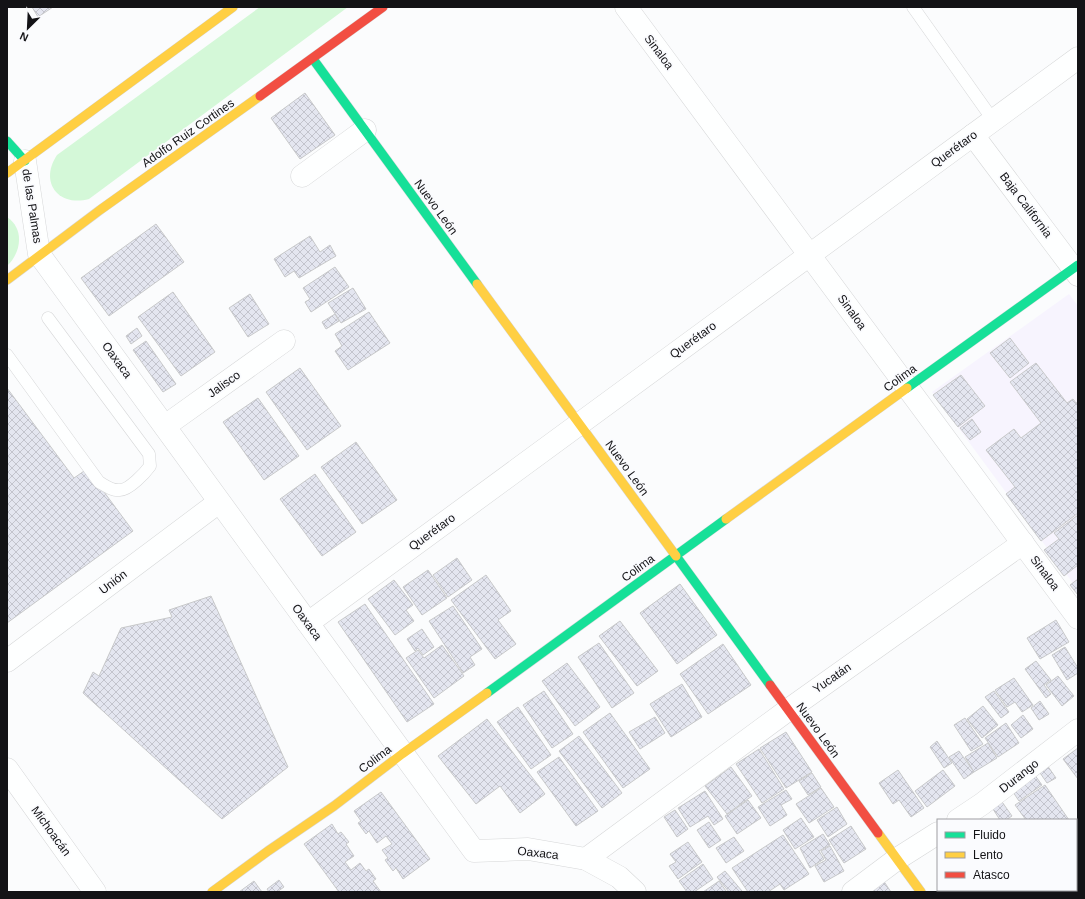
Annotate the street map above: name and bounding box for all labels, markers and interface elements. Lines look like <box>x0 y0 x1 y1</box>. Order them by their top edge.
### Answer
north arrow <box>8 8 48 48</box>
text: N <box>18 30 30 44</box>
street label: Sinaloa <box>641 32 677 72</box>
street label: Adolfo Ruiz Cortines <box>139 96 237 170</box>
street label: Querétaro <box>928 127 980 171</box>
street label: de las Palmas <box>19 168 45 244</box>
street label: Baja California <box>997 170 1055 241</box>
street label: Nuevo León <box>411 177 461 237</box>
street label: Sinaloa <box>835 292 870 333</box>
street label: Querétaro <box>667 318 719 362</box>
street label: Oaxaca <box>99 339 135 381</box>
street label: Colima <box>881 361 919 395</box>
street label: Jalisco <box>205 367 243 400</box>
street label: Nuevo León <box>602 438 652 498</box>
street label: Querétaro <box>406 510 458 554</box>
street label: Colima <box>619 551 657 585</box>
street label: Sinaloa <box>1027 553 1063 593</box>
street label: Unión <box>96 567 130 597</box>
street label: Oaxaca <box>289 601 325 643</box>
street label: Yucatán <box>810 660 854 696</box>
street label: Nuevo León <box>793 700 843 760</box>
street label: Colima <box>356 742 394 776</box>
street label: Durango <box>997 756 1042 796</box>
street label: Michoacán <box>28 803 74 859</box>
legend <box>937 819 1077 891</box>
text: Fluido <box>973 828 1006 842</box>
street label: Oaxaca <box>517 844 560 862</box>
text: Lento <box>973 848 1003 862</box>
text: Atasco <box>973 868 1010 882</box>

